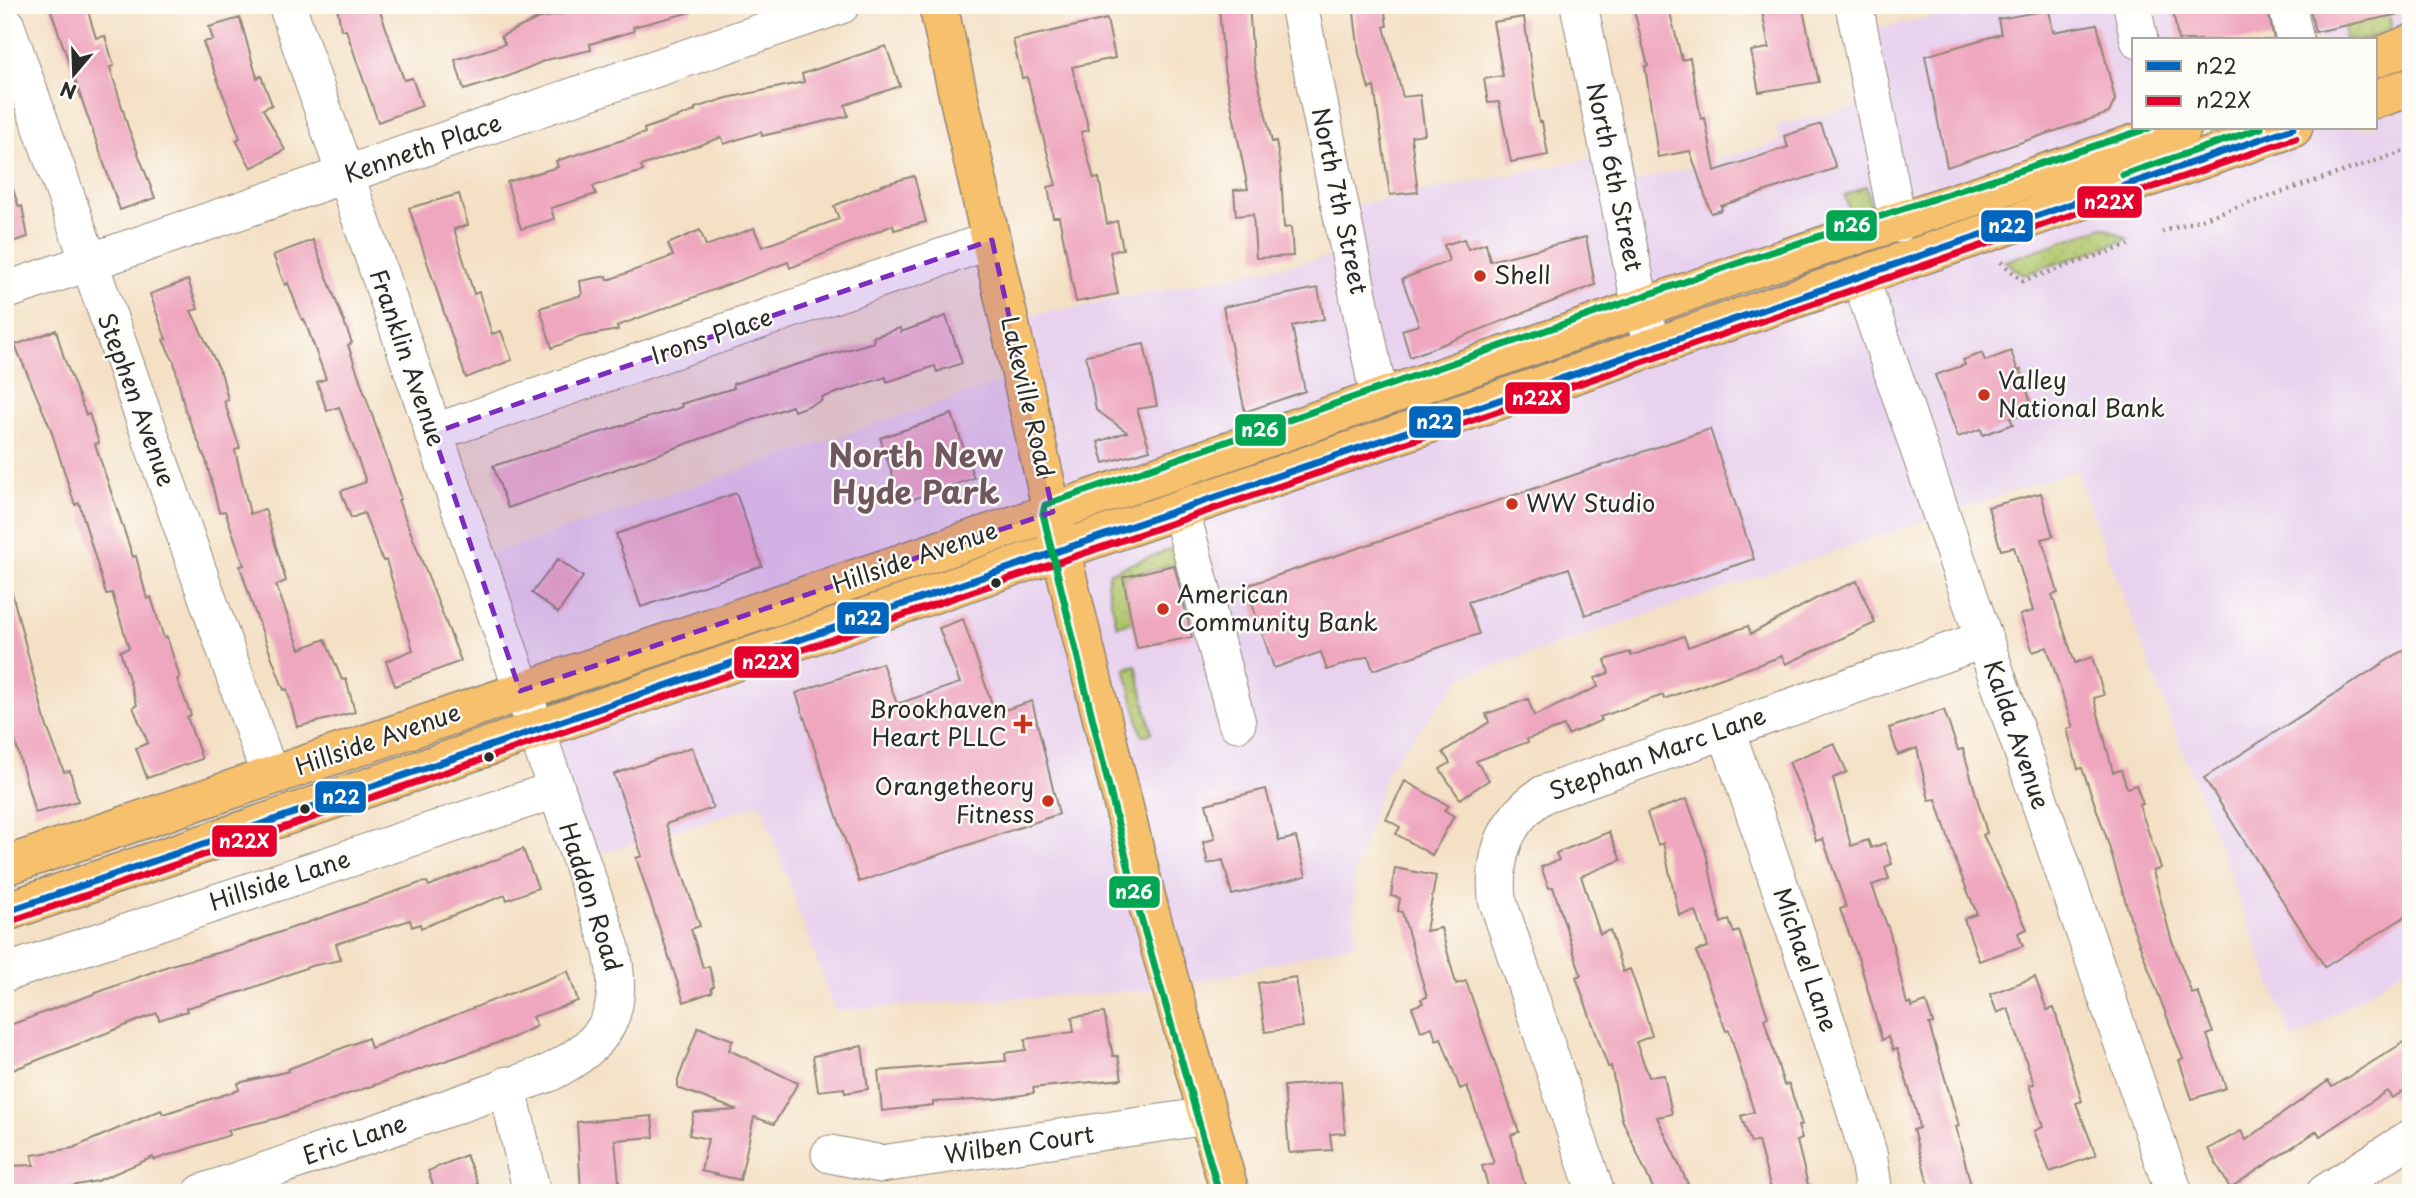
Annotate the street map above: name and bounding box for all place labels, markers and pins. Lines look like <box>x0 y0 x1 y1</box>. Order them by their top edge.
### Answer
place label: Shell <box>1494 256 1551 292</box>
marker: Shell <box>1472 268 1488 284</box>
place label: Valley National Bank <box>1998 361 2165 425</box>
marker: Valley National Bank <box>1976 387 1992 403</box>
place label: WW Studio <box>1526 484 1655 520</box>
marker: WW Studio <box>1504 496 1520 512</box>
place label: American Community Bank <box>1177 575 1378 639</box>
unlabelled marker <box>989 576 1003 590</box>
marker: American Community Bank <box>1155 601 1171 617</box>
place label: Brookhaven Heart PLLC <box>869 690 1007 754</box>
marker: Brookhaven Heart PLLC <box>1013 714 1033 734</box>
unlabelled marker <box>482 750 496 764</box>
place label: Orangetheory Fitness <box>875 767 1034 831</box>
marker: Orangetheory Fitness <box>1040 793 1056 809</box>
unlabelled marker <box>298 802 312 816</box>

